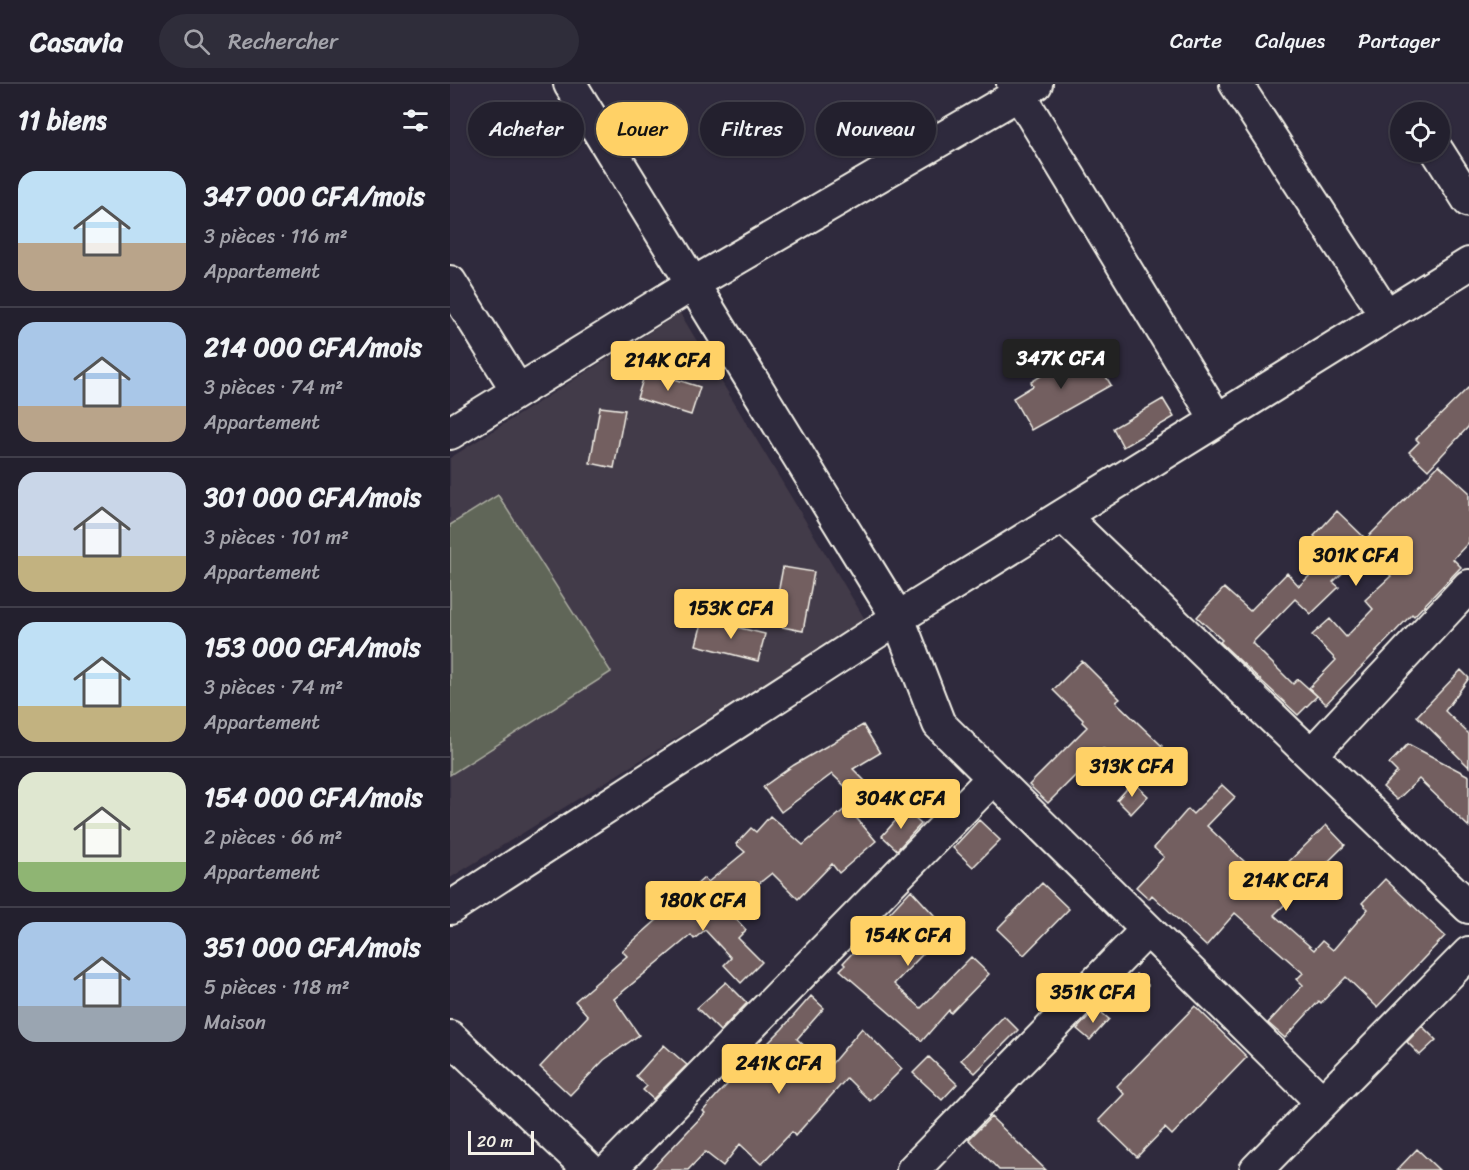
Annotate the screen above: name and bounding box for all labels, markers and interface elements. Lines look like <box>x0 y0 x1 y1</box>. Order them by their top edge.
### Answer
search box <box>159 14 579 68</box>
text: Casavia <box>30 17 123 66</box>
text: Rechercher <box>228 22 338 61</box>
text: Carte <box>1170 22 1222 60</box>
text: Calques <box>1255 22 1325 60</box>
text: Partager <box>1358 22 1439 60</box>
icon: search <box>180 25 213 58</box>
text: 11 biens <box>18 97 107 143</box>
chip: Acheter <box>468 102 584 156</box>
chip: Louer <box>596 102 688 156</box>
chip: Filtres <box>700 102 804 156</box>
chip: Nouveau <box>816 102 936 156</box>
map controls <box>1390 102 1450 162</box>
button: locate <box>1390 102 1450 162</box>
icon: filters <box>399 104 432 137</box>
text: 347 000 CFA/mois <box>204 173 425 219</box>
icon: home <box>66 195 138 267</box>
text: 3 pièces · 116 m² <box>204 219 348 254</box>
text: Appartement <box>204 254 320 289</box>
text: 214 000 CFA/mois <box>204 324 422 370</box>
pin: 347K CFA <box>999 339 1123 390</box>
pin: 214K CFA <box>606 341 730 392</box>
text: 347K CFA <box>1017 341 1105 376</box>
text: 214K CFA <box>625 343 711 378</box>
icon: home <box>66 346 138 418</box>
text: 3 pièces · 74 m² <box>204 370 343 405</box>
text: Appartement <box>204 405 320 440</box>
text: 301 000 CFA/mois <box>204 474 421 520</box>
icon: home <box>66 496 138 568</box>
text: 3 pièces · 101 m² <box>204 520 349 555</box>
pin: 301K CFA <box>1294 536 1418 587</box>
text: 301K CFA <box>1313 538 1399 573</box>
text: Appartement <box>204 555 320 590</box>
pin: 153K CFA <box>669 589 793 640</box>
text: 153K CFA <box>688 591 774 626</box>
text: 153 000 CFA/mois <box>204 624 421 670</box>
icon: home <box>66 646 138 718</box>
text: 3 pièces · 74 m² <box>204 670 343 705</box>
text: Appartement <box>204 705 320 740</box>
pin: 313K CFA <box>1070 747 1194 798</box>
text: 313K CFA <box>1090 749 1174 784</box>
text: 154 000 CFA/mois <box>204 774 423 820</box>
pin: 304K CFA <box>839 779 963 830</box>
text: 304K CFA <box>856 781 946 816</box>
icon: home <box>66 796 138 868</box>
text: 2 pièces · 66 m² <box>204 820 342 855</box>
text: Appartement <box>204 855 320 890</box>
pin: 214K CFA <box>1224 861 1348 912</box>
text: 214K CFA <box>1243 863 1329 898</box>
pin: 180K CFA <box>641 881 765 932</box>
text: 180K CFA <box>659 883 747 918</box>
pin: 154K CFA <box>846 916 970 967</box>
text: 154K CFA <box>864 918 952 953</box>
text: 351 000 CFA/mois <box>204 924 421 970</box>
icon: home <box>66 946 138 1018</box>
text: 5 pièces · 118 m² <box>204 970 350 1005</box>
pin: 351K CFA <box>1031 973 1155 1024</box>
text: 351K CFA <box>1050 975 1136 1010</box>
text: Maison <box>204 1005 266 1040</box>
pin: 241K CFA <box>717 1044 841 1095</box>
text: 241K CFA <box>736 1046 822 1081</box>
text: 20 m <box>477 1127 513 1156</box>
scale bar <box>468 1128 534 1156</box>

